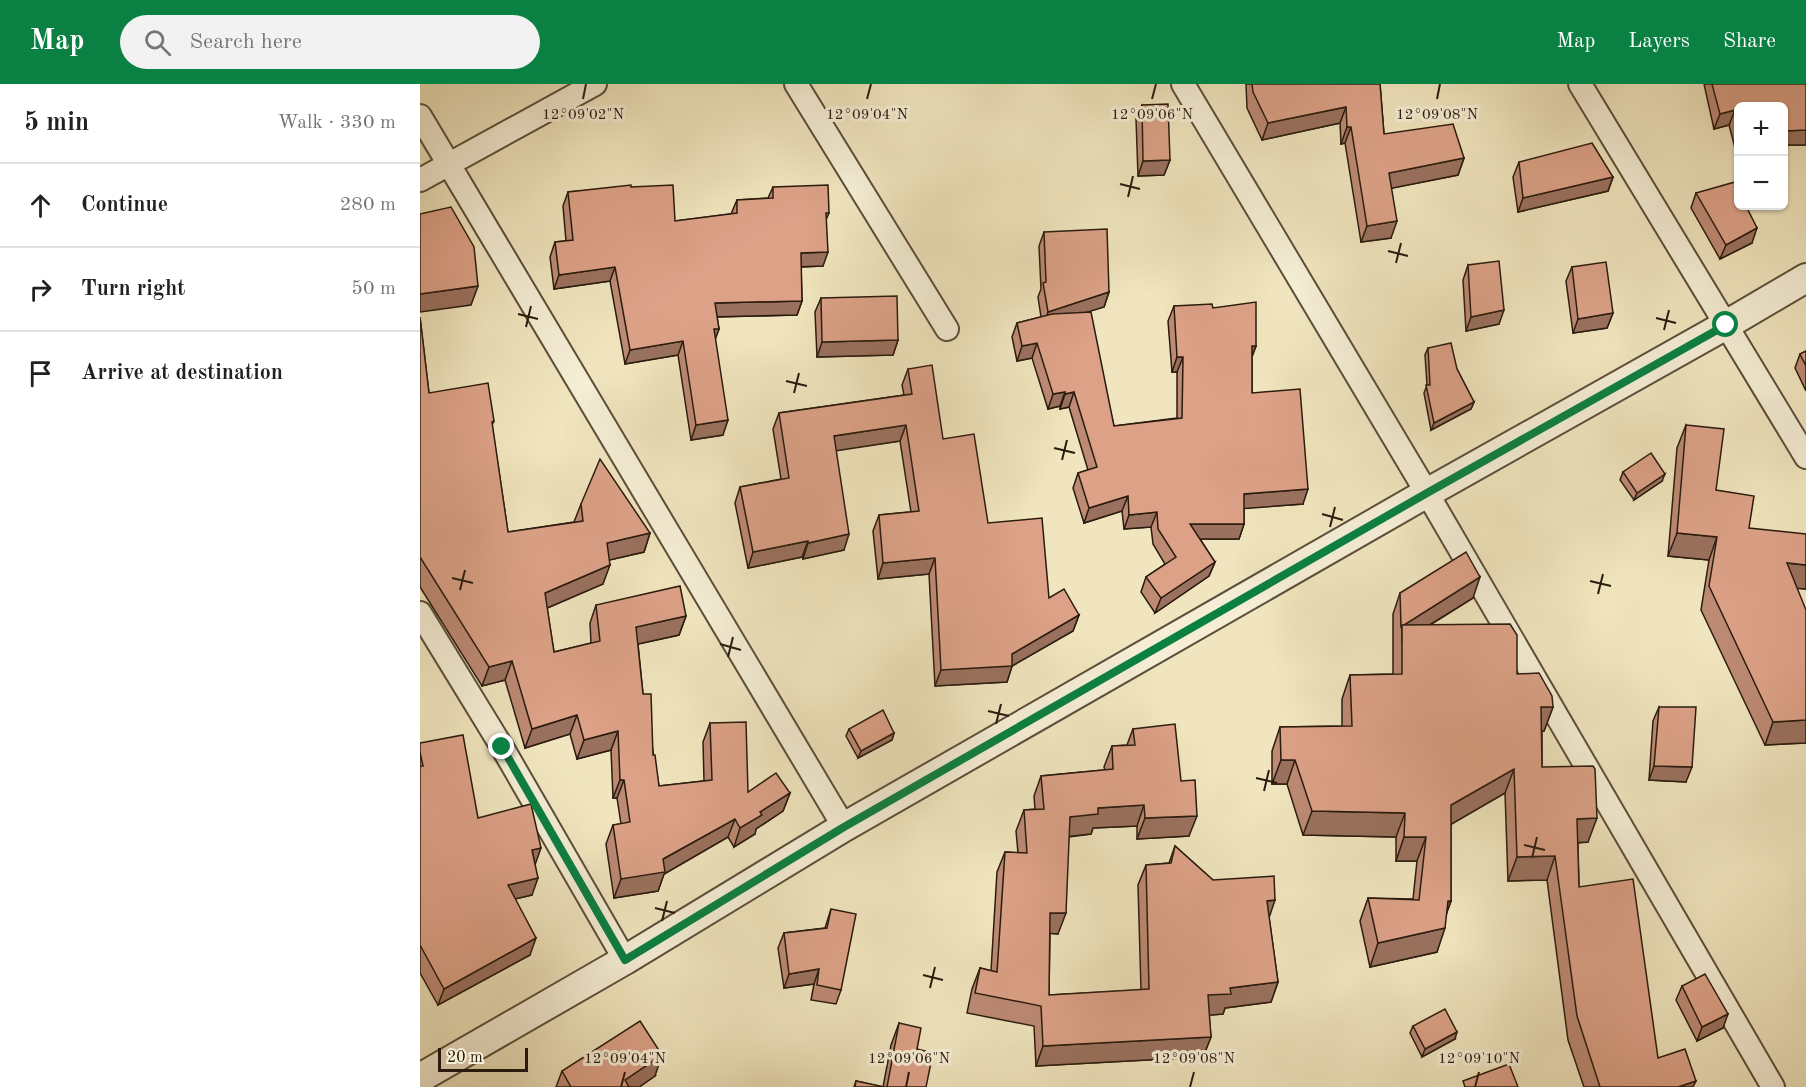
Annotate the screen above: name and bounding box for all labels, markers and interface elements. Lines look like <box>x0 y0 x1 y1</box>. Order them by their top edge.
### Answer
search box <box>120 15 540 69</box>
icon: search <box>141 26 174 59</box>
text: Map <box>30 28 84 56</box>
text: Search here <box>189 31 302 53</box>
text: Map <box>1556 31 1595 52</box>
text: Layers <box>1628 31 1690 52</box>
text: Share <box>1723 31 1776 52</box>
map controls <box>1734 102 1788 210</box>
button: + <box>1734 102 1788 156</box>
text: 12°09'02"N <box>542 108 624 123</box>
text: 12°09'04"N <box>826 108 908 123</box>
text: 12°09'06"N <box>1111 108 1193 123</box>
text: 12°09'08"N <box>1396 108 1478 123</box>
text: 5 min <box>24 110 89 136</box>
text: Walk · 330 m <box>277 113 396 133</box>
button: − <box>1734 156 1788 210</box>
icon: ahead <box>24 189 57 222</box>
text: Continue <box>81 194 168 216</box>
text: 280 m <box>340 195 396 215</box>
icon: right <box>24 273 57 306</box>
text: Turn right <box>81 278 185 300</box>
text: 50 m <box>351 279 396 299</box>
route start <box>1712 311 1738 337</box>
icon: arrive <box>24 357 57 390</box>
text: Arrive at destination <box>81 362 283 384</box>
route end <box>488 733 514 759</box>
scale bar <box>438 1045 528 1072</box>
text: 20 m <box>447 1050 483 1066</box>
text: 12°09'04"N <box>584 1052 666 1067</box>
text: 12°09'06"N <box>868 1052 950 1067</box>
text: 12°09'08"N <box>1153 1052 1235 1067</box>
text: 12°09'10"N <box>1438 1052 1520 1067</box>

